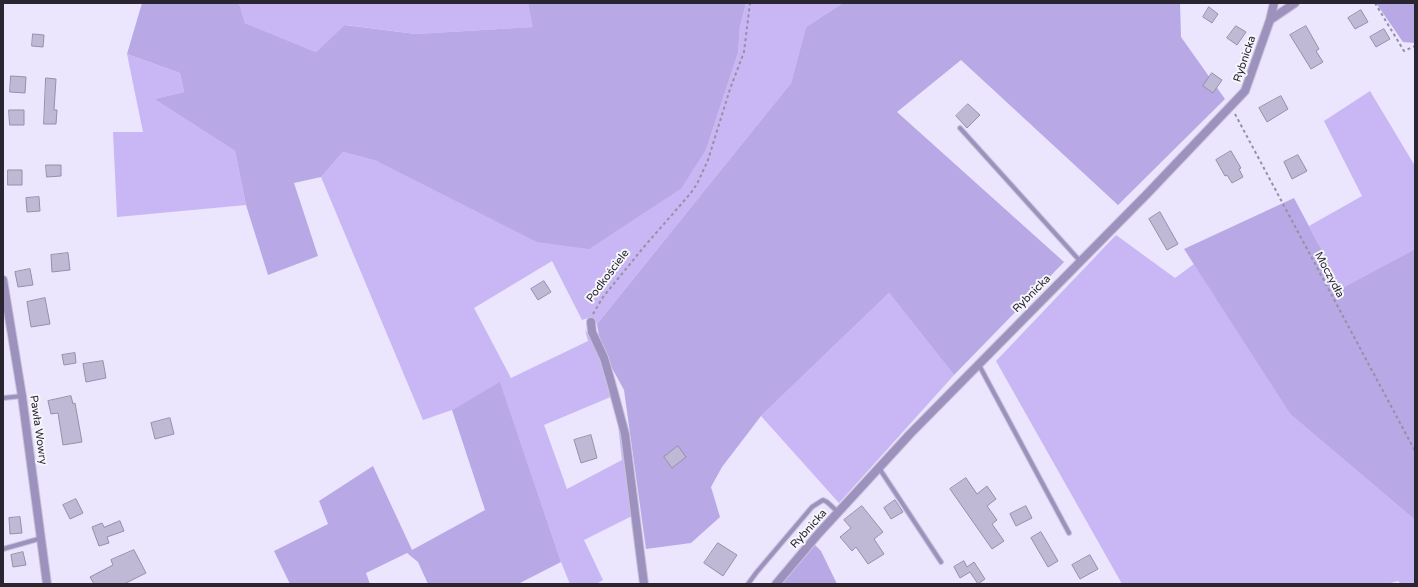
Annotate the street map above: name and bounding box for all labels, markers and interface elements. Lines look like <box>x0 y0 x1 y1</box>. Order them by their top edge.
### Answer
street label: Rybnicka <box>1231 34 1259 84</box>
street label: Podkościele <box>584 247 632 305</box>
street label: Moczydła <box>1311 250 1347 300</box>
street label: Rybnicka <box>1010 272 1054 316</box>
street label: Pawła Wowry <box>27 394 49 466</box>
street label: Rybnicka <box>788 507 830 551</box>

